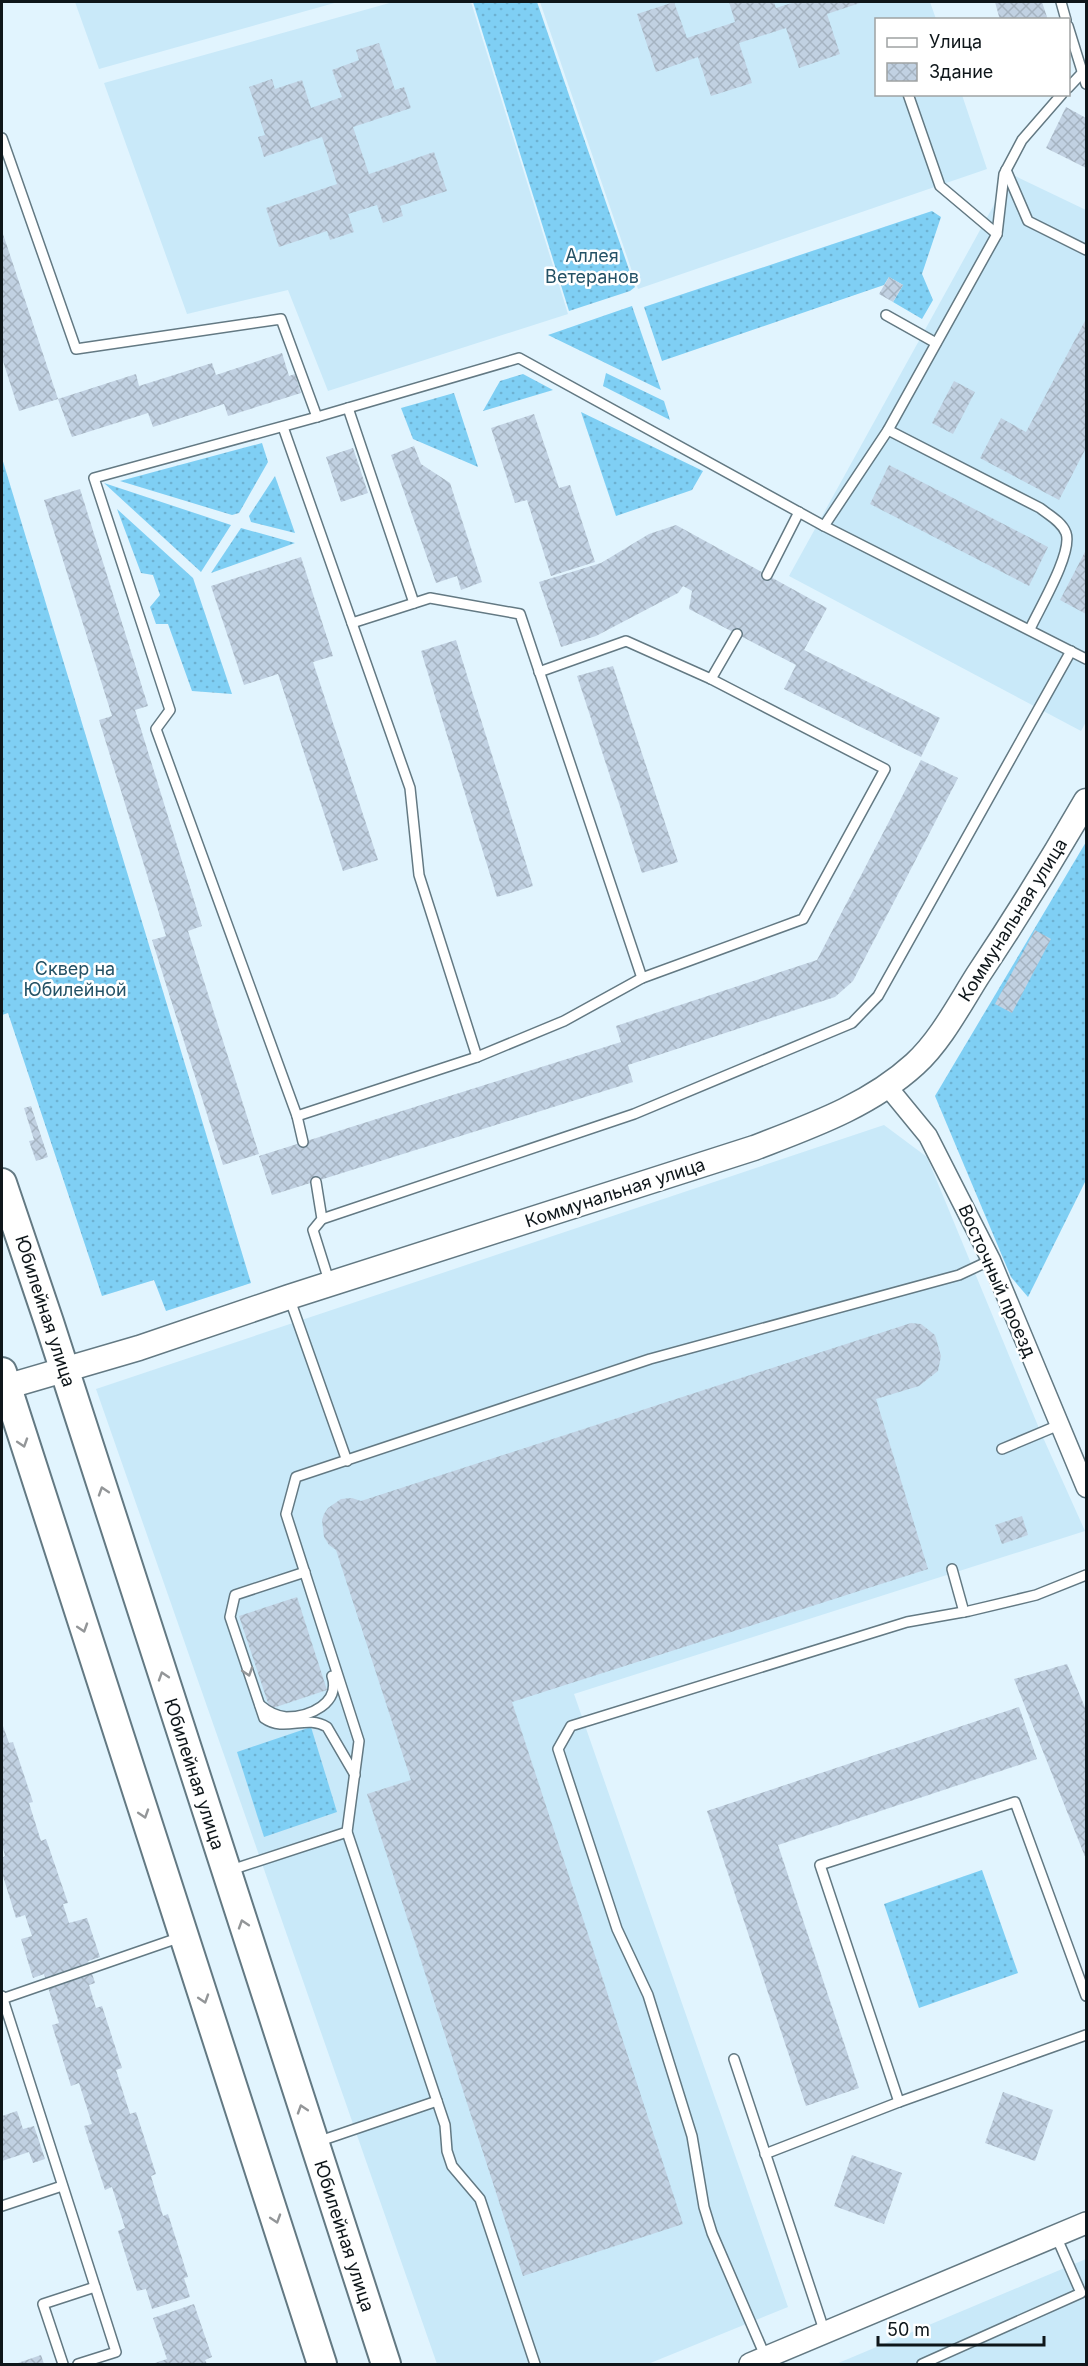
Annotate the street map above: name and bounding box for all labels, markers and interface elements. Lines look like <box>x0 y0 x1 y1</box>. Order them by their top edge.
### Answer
legend <box>875 18 1070 96</box>
text: Улица <box>929 31 982 52</box>
text: Здание <box>929 61 993 82</box>
park label: Аллея Ветеранов <box>545 245 639 287</box>
street label: Коммунальная улица <box>954 834 1071 1005</box>
park label: Сквер на Юбилейной <box>23 958 127 1000</box>
street label: Коммунальная улица <box>522 1153 708 1232</box>
street label: Восточный проезд <box>954 1201 1041 1360</box>
street label: Юбилейная улица <box>11 1232 80 1389</box>
one-way arrow <box>16 1437 28 1448</box>
one-way arrow <box>98 1486 110 1496</box>
one-way arrow <box>76 1622 88 1633</box>
one-way arrow <box>241 1666 254 1677</box>
one-way arrow <box>158 1671 170 1682</box>
street label: Юбилейная улица <box>160 1695 229 1852</box>
one-way arrow <box>136 1808 149 1819</box>
one-way arrow <box>237 1919 250 1930</box>
one-way arrow <box>197 1993 209 2004</box>
one-way arrow <box>297 2104 309 2115</box>
street label: Юбилейная улица <box>310 2157 379 2314</box>
one-way arrow <box>268 2213 281 2224</box>
scale bar <box>878 2309 1044 2347</box>
text: 50 m <box>887 2319 930 2340</box>

